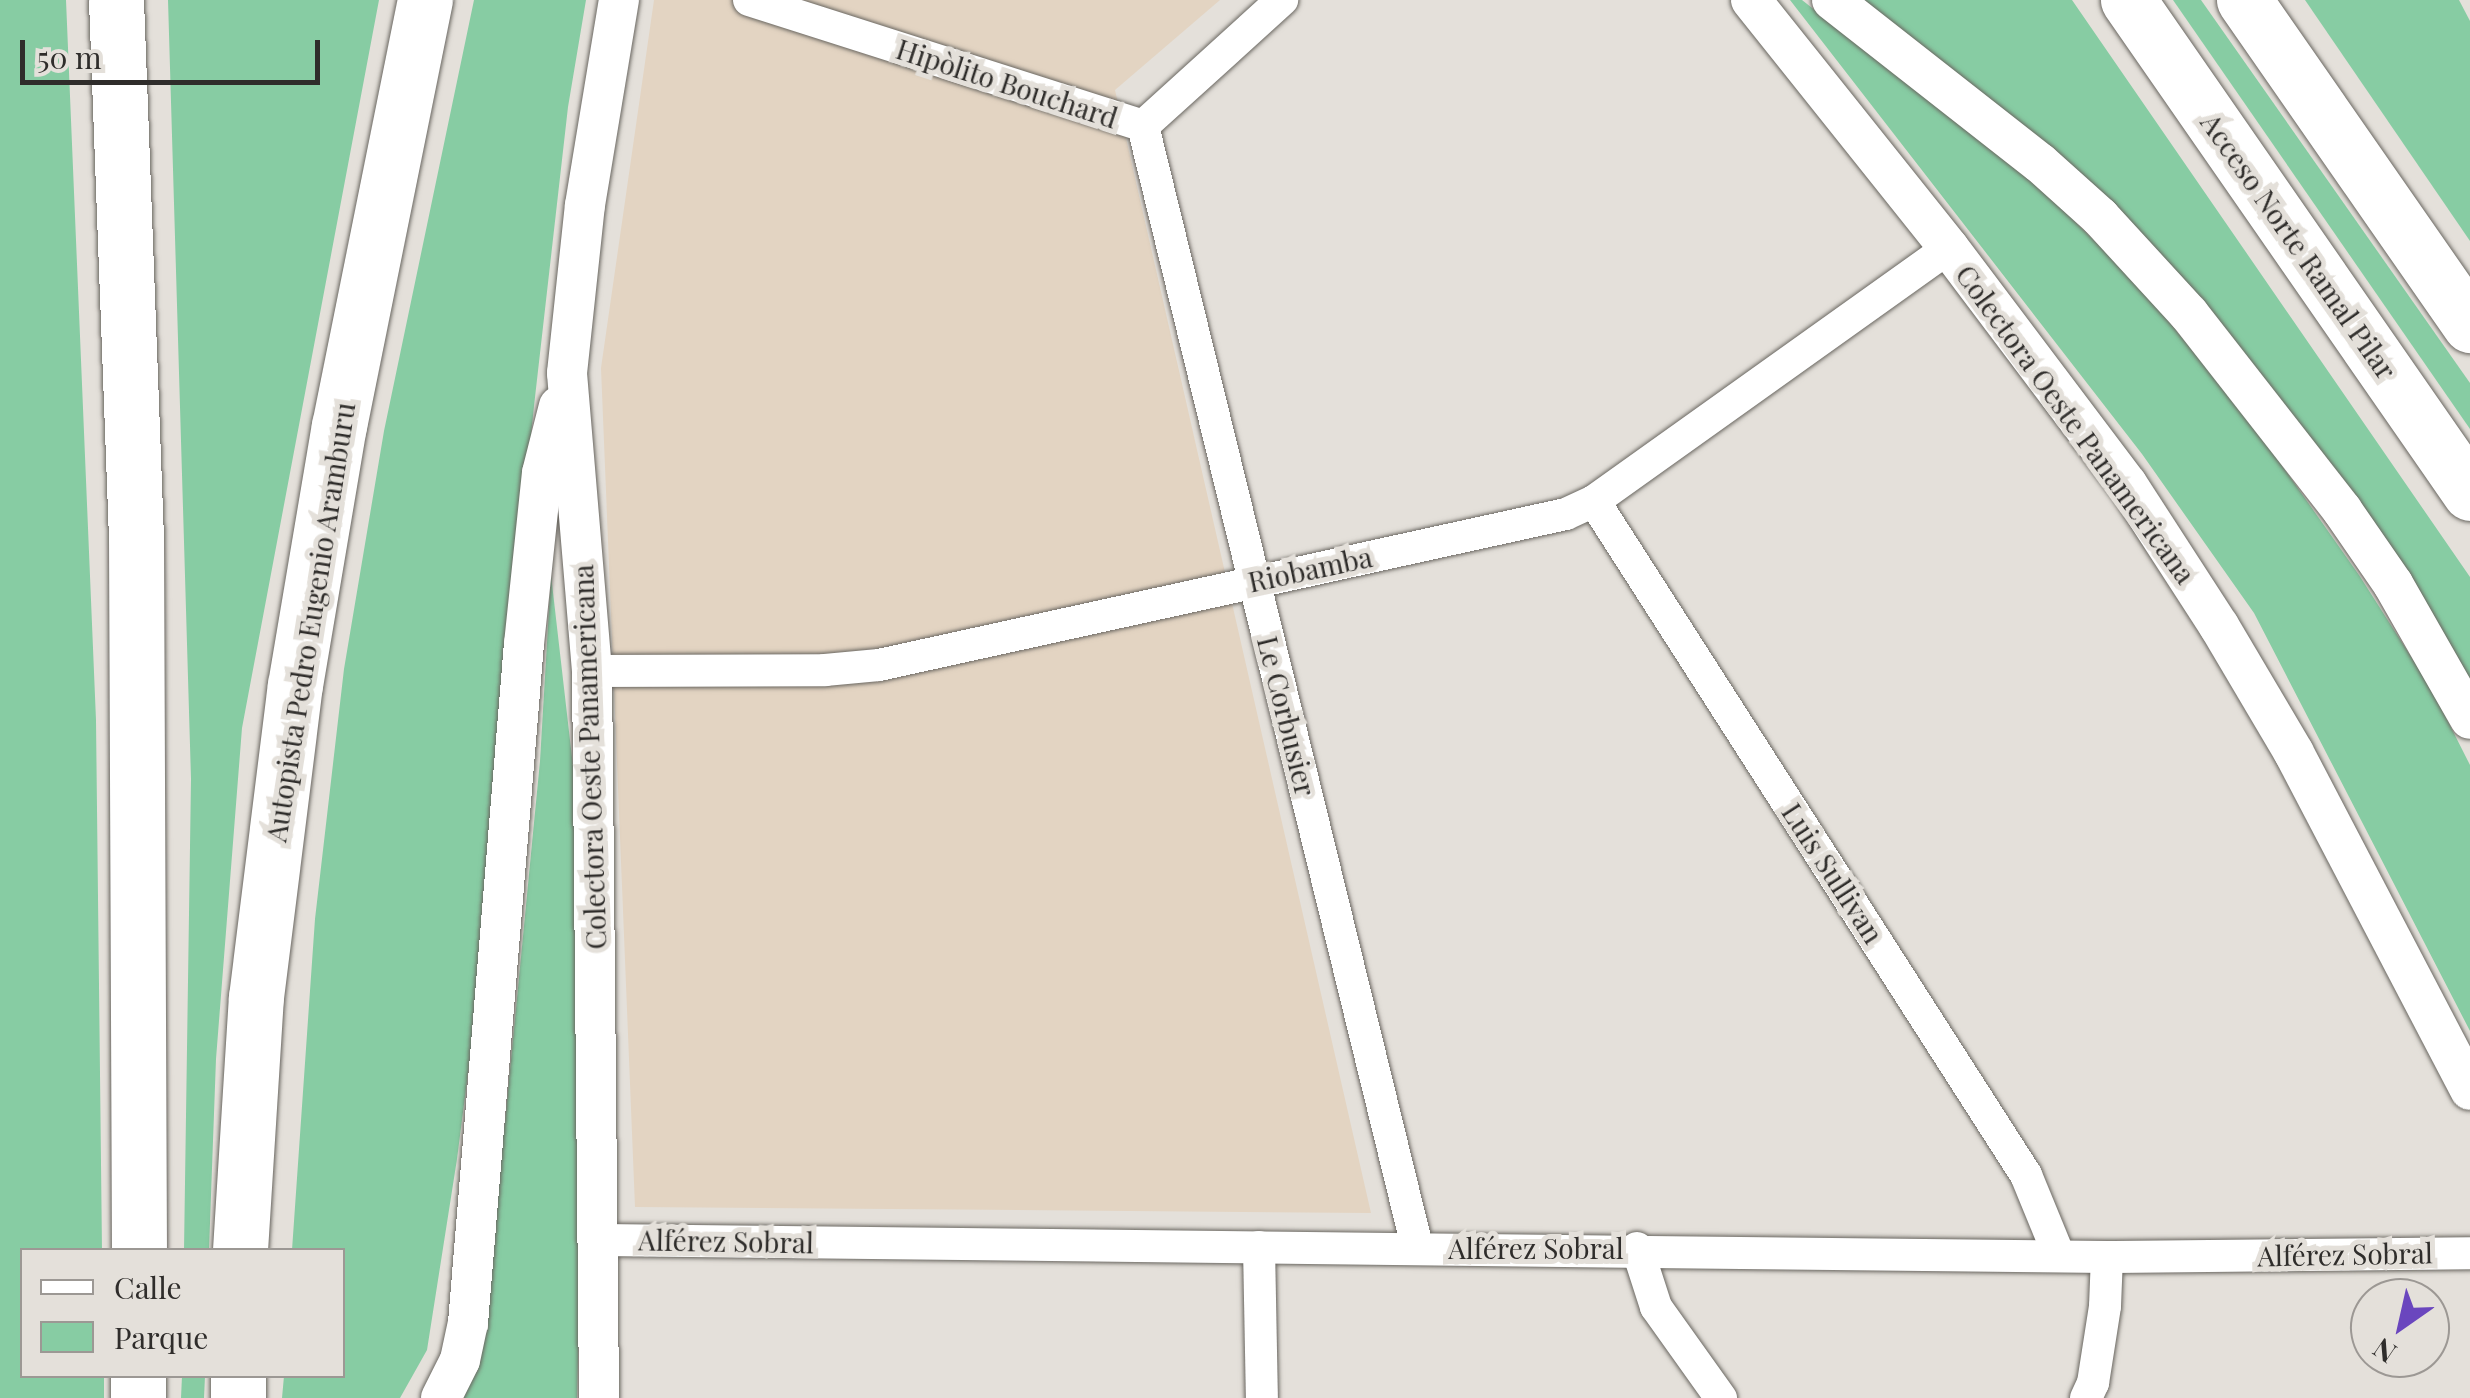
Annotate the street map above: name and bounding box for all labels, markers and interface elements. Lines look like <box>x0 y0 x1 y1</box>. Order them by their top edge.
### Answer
scale bar <box>25 20 325 82</box>
street label: Hipòlito Bouchard <box>892 31 1122 135</box>
text: 50 m <box>37 37 102 77</box>
street label: Acceso Norte Ramal Pilar <box>2194 107 2404 385</box>
street label: Colectora Oeste Panamericana <box>1949 258 2203 590</box>
street label: Autopista Pedro Eugenio Aramburu <box>259 399 361 845</box>
street label: Riobamba <box>1245 539 1375 599</box>
street label: Colectora Oeste Panamericana <box>565 564 613 950</box>
street label: Le Corbusier <box>1251 633 1323 799</box>
street label: Luis Sullivan <box>1775 797 1891 949</box>
street label: Alférez Sobral <box>638 1223 814 1259</box>
street label: Alférez Sobral <box>1448 1231 1624 1265</box>
street label: Alférez Sobral <box>2257 1236 2433 1272</box>
legend <box>20 1248 345 1378</box>
text: Calle <box>114 1267 182 1307</box>
north arrow <box>2350 1278 2450 1378</box>
text: Parque <box>114 1317 209 1357</box>
text: N <box>2365 1331 2403 1373</box>

